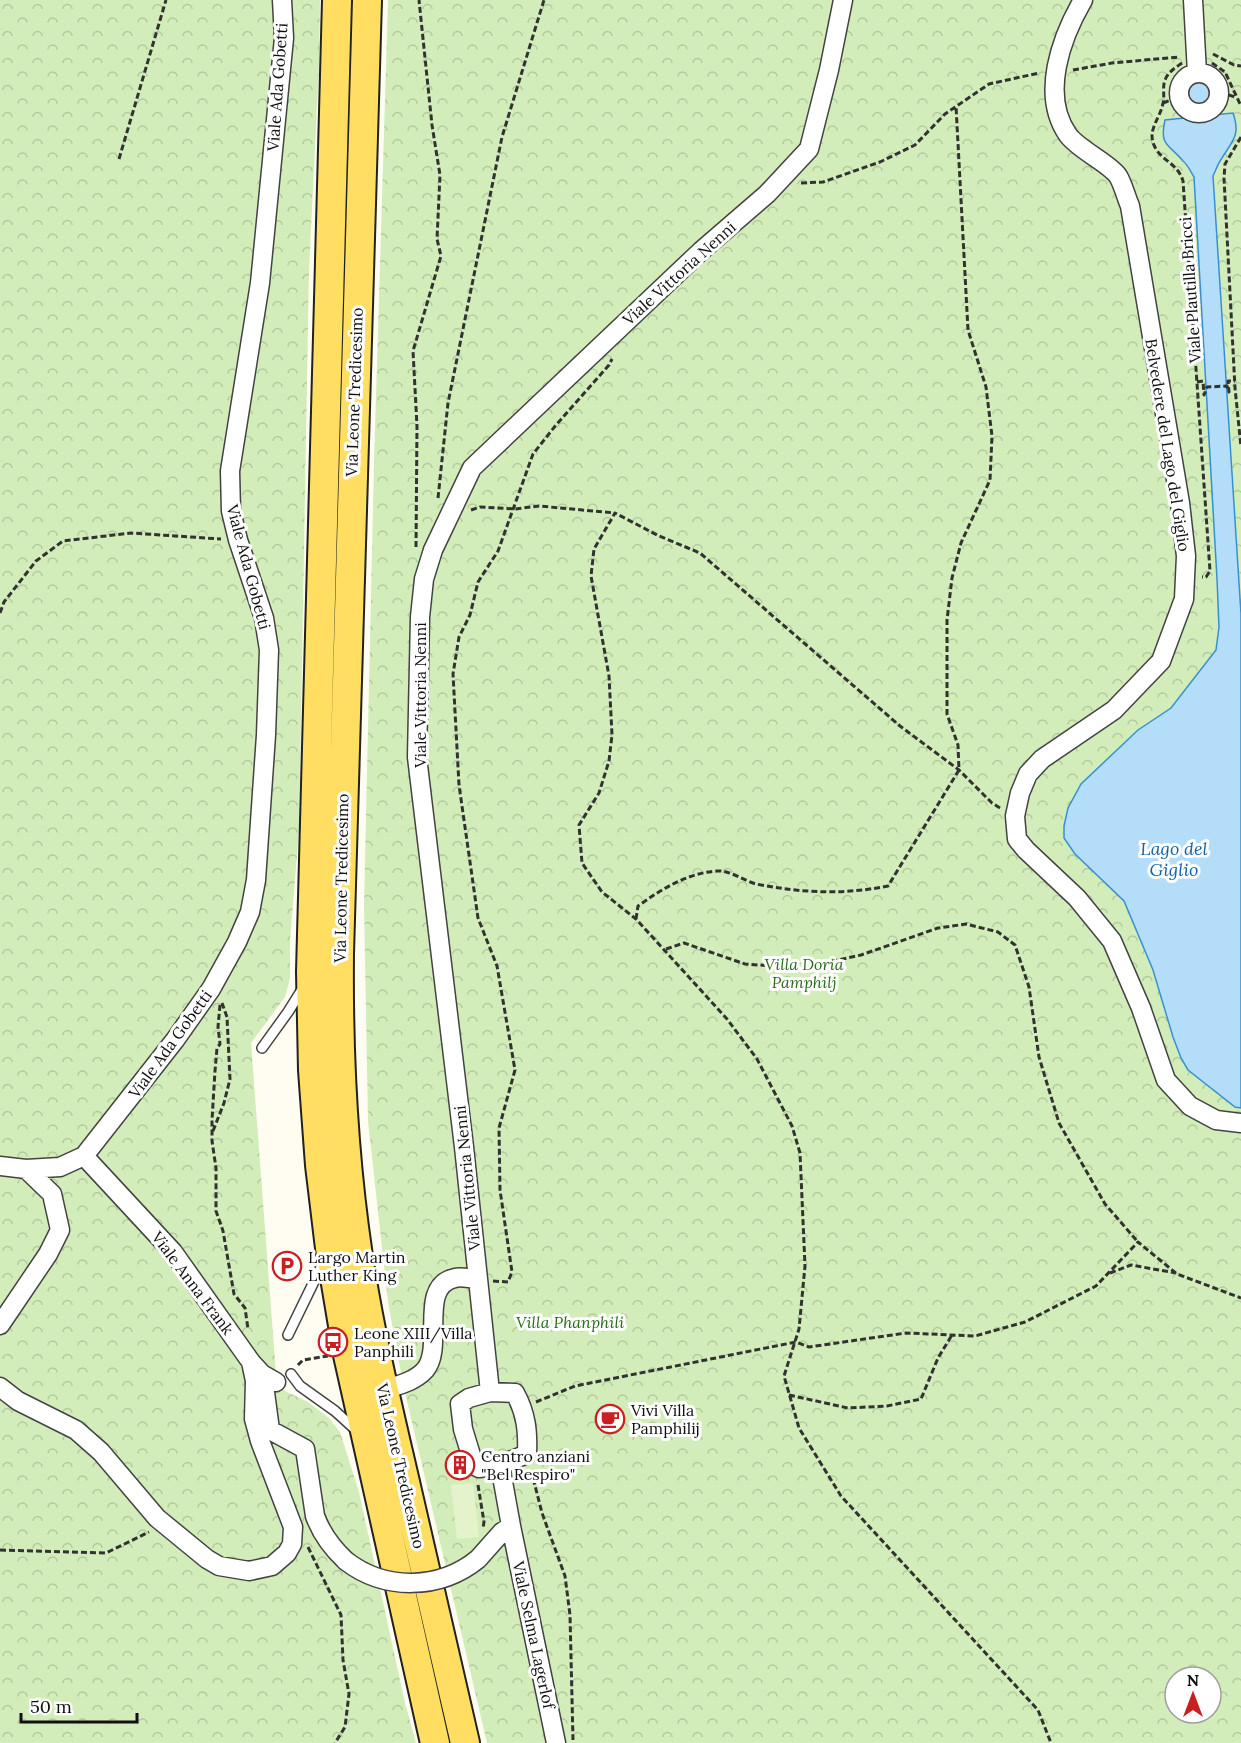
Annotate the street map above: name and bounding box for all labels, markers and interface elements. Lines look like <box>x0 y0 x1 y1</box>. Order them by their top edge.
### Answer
street label: Viale Ada Gobetti <box>262 22 291 153</box>
street label: Viale Plautilla Bricci <box>1175 216 1205 365</box>
street label: Viale Vittoria Nenni <box>617 217 740 330</box>
street label: Via Leone Tredicesimo <box>341 307 367 478</box>
street label: Belvedere del Lago del Giglio <box>1141 337 1195 553</box>
street label: Viale Ada Gobetti <box>222 501 275 632</box>
street label: Viale Vittoria Nenni <box>410 622 430 769</box>
street label: Via Leone Tredicesimo <box>330 793 352 964</box>
water label: Lago del Giglio <box>1140 837 1208 881</box>
park label: Villa Doria Pamphilj <box>764 954 844 992</box>
street label: Viale Ada Gobetti <box>123 986 216 1103</box>
street label: Viale Vittoria Nenni <box>449 1105 485 1252</box>
street label: Viale Anna Frank <box>147 1227 239 1339</box>
place label: Largo Martin Luther King <box>308 1247 406 1285</box>
parking icon: Largo Martin Luther King <box>271 1250 303 1282</box>
park label: Villa Phanphili <box>516 1312 624 1332</box>
place label: Leone XIII/Villa Panphili <box>354 1323 473 1361</box>
bus stop icon: Leone XIII/Villa Panphili <box>317 1326 349 1358</box>
street label: Via Leone Tredicesimo <box>372 1380 430 1551</box>
place label: Vivi Villa Pamphilij <box>630 1400 700 1438</box>
cafe icon: Vivi Villa Pamphilij <box>594 1403 626 1435</box>
place label: Centro anziani "Bel Respiro" <box>481 1446 590 1484</box>
building icon: Centro anziani "Bel Respiro" <box>444 1449 476 1481</box>
street label: Viale Selma Lagerlof <box>508 1558 560 1712</box>
north arrow <box>1163 1665 1223 1725</box>
text: N <box>1187 1670 1199 1690</box>
scale bar <box>21 1686 136 1724</box>
text: 50 m <box>30 1695 72 1718</box>

